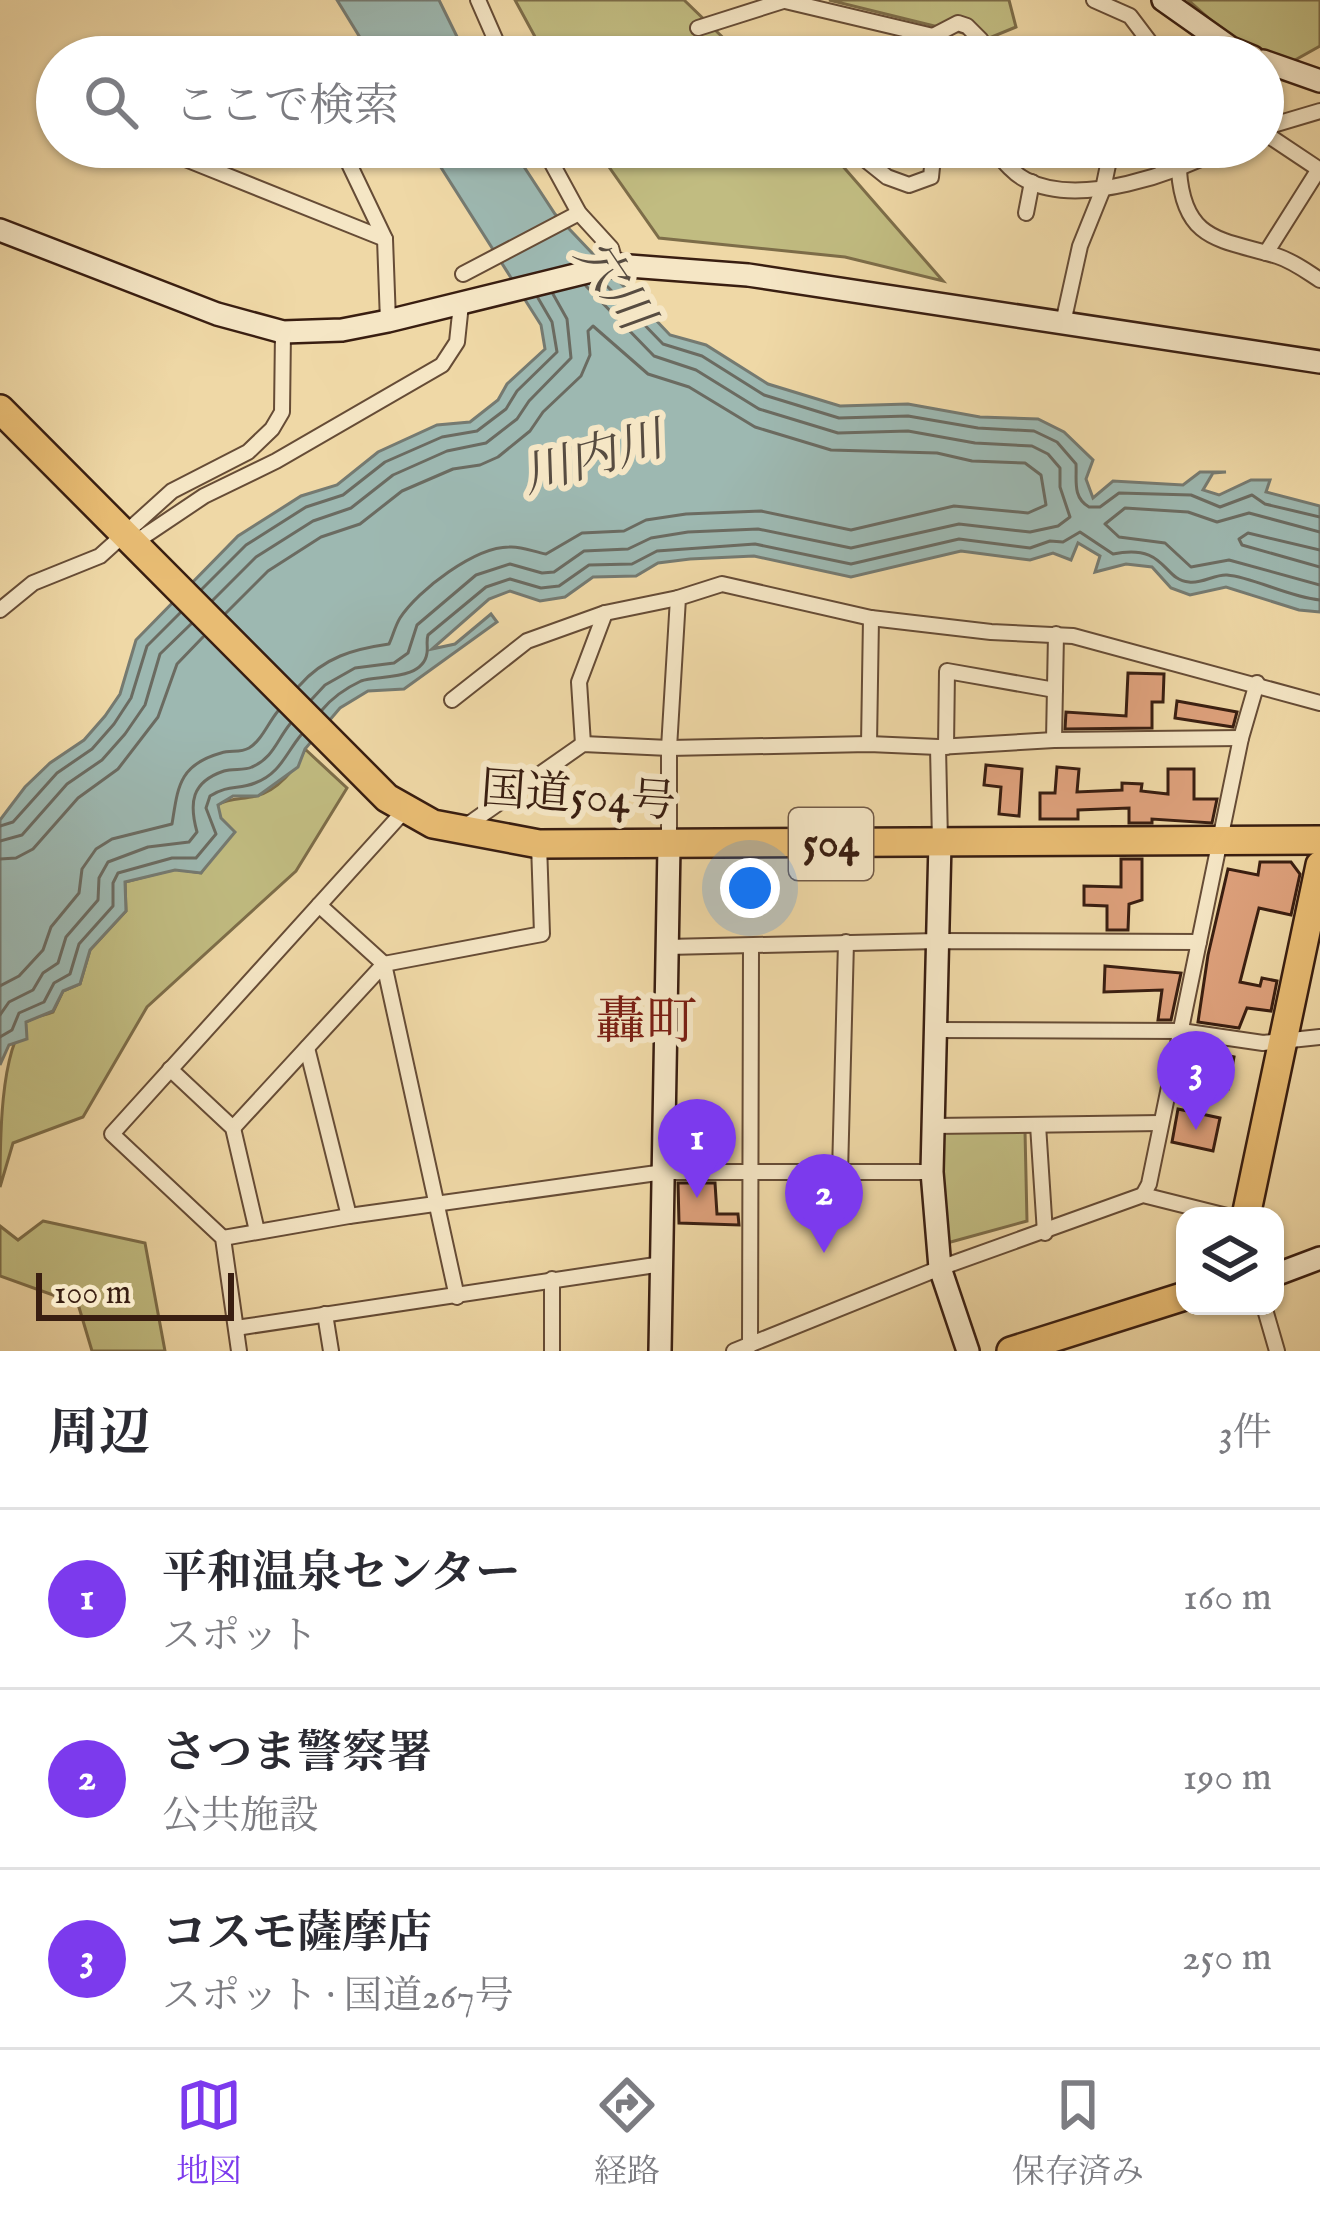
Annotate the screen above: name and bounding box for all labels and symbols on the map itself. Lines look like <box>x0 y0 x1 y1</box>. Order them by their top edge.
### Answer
water label: 穴川 <box>560 229 667 347</box>
water label: 川内川 <box>516 410 675 509</box>
street label: 国道504号 <box>479 762 677 832</box>
road number: 504 <box>789 808 873 880</box>
your location <box>720 858 780 918</box>
district label: 轟町 <box>595 992 697 1057</box>
pin: 3 <box>1157 1031 1235 1130</box>
pin: 1 <box>658 1099 736 1198</box>
pin: 2 <box>785 1154 863 1253</box>
scale bar <box>36 1267 234 1320</box>

